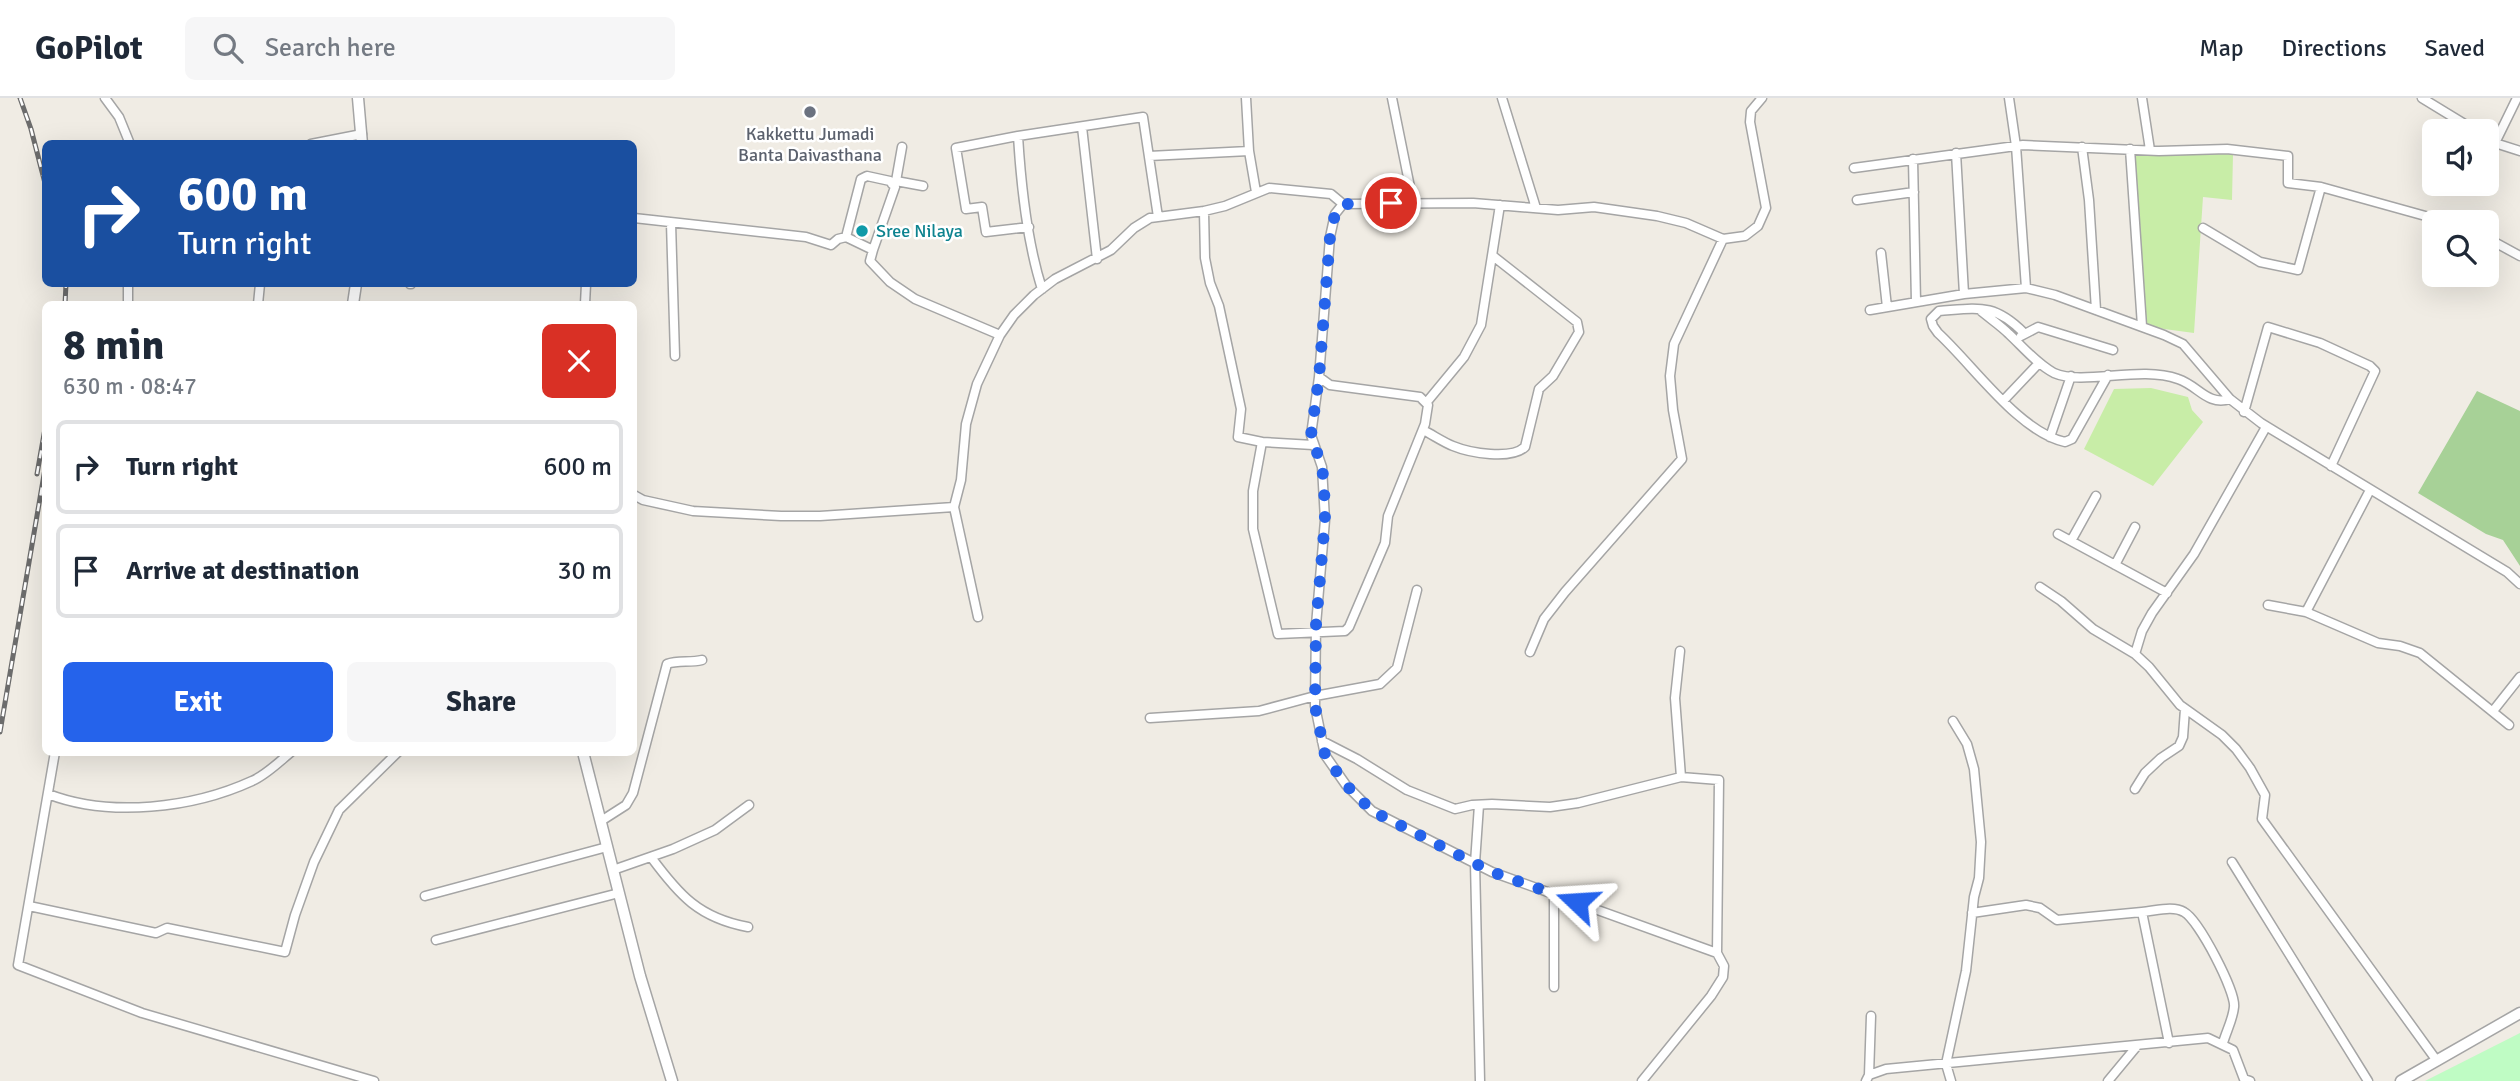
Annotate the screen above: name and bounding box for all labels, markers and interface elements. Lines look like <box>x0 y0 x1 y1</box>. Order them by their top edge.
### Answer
search box <box>185 17 675 80</box>
text: GoPilot <box>35 28 143 69</box>
icon: search <box>209 29 247 67</box>
text: Search here <box>265 32 396 64</box>
text: Map <box>2199 33 2244 63</box>
text: Directions <box>2282 33 2387 63</box>
text: Saved <box>2425 33 2485 63</box>
marker: Kakkettu Jumadi Banta Daivasthana <box>802 104 818 120</box>
map controls <box>2422 119 2499 287</box>
button: sound <box>2422 119 2499 196</box>
place label: Kakkettu Jumadi Banta Daivasthana <box>738 123 882 166</box>
text: 600 m <box>178 164 308 224</box>
icon: right <box>63 168 154 259</box>
pin <box>1361 173 1421 233</box>
icon: arrive <box>1372 184 1410 222</box>
button: search <box>2422 210 2499 287</box>
place label: Sree Nilaya <box>876 220 963 242</box>
marker: Sree Nilaya <box>854 223 870 239</box>
text: Turn right <box>178 224 311 263</box>
text: 8 min <box>63 320 164 371</box>
button: close <box>542 324 616 398</box>
text: 630 m · 08:47 <box>63 372 197 401</box>
icon: right <box>67 448 105 486</box>
text: Turn right <box>126 451 238 483</box>
text: 600 m <box>543 451 612 483</box>
icon: arrive <box>67 552 105 590</box>
text: Arrive at destination <box>126 555 359 587</box>
text: 30 m <box>557 555 612 587</box>
button: Exit <box>63 662 333 742</box>
button: Share <box>347 662 616 742</box>
position arrow <box>1540 865 1614 939</box>

